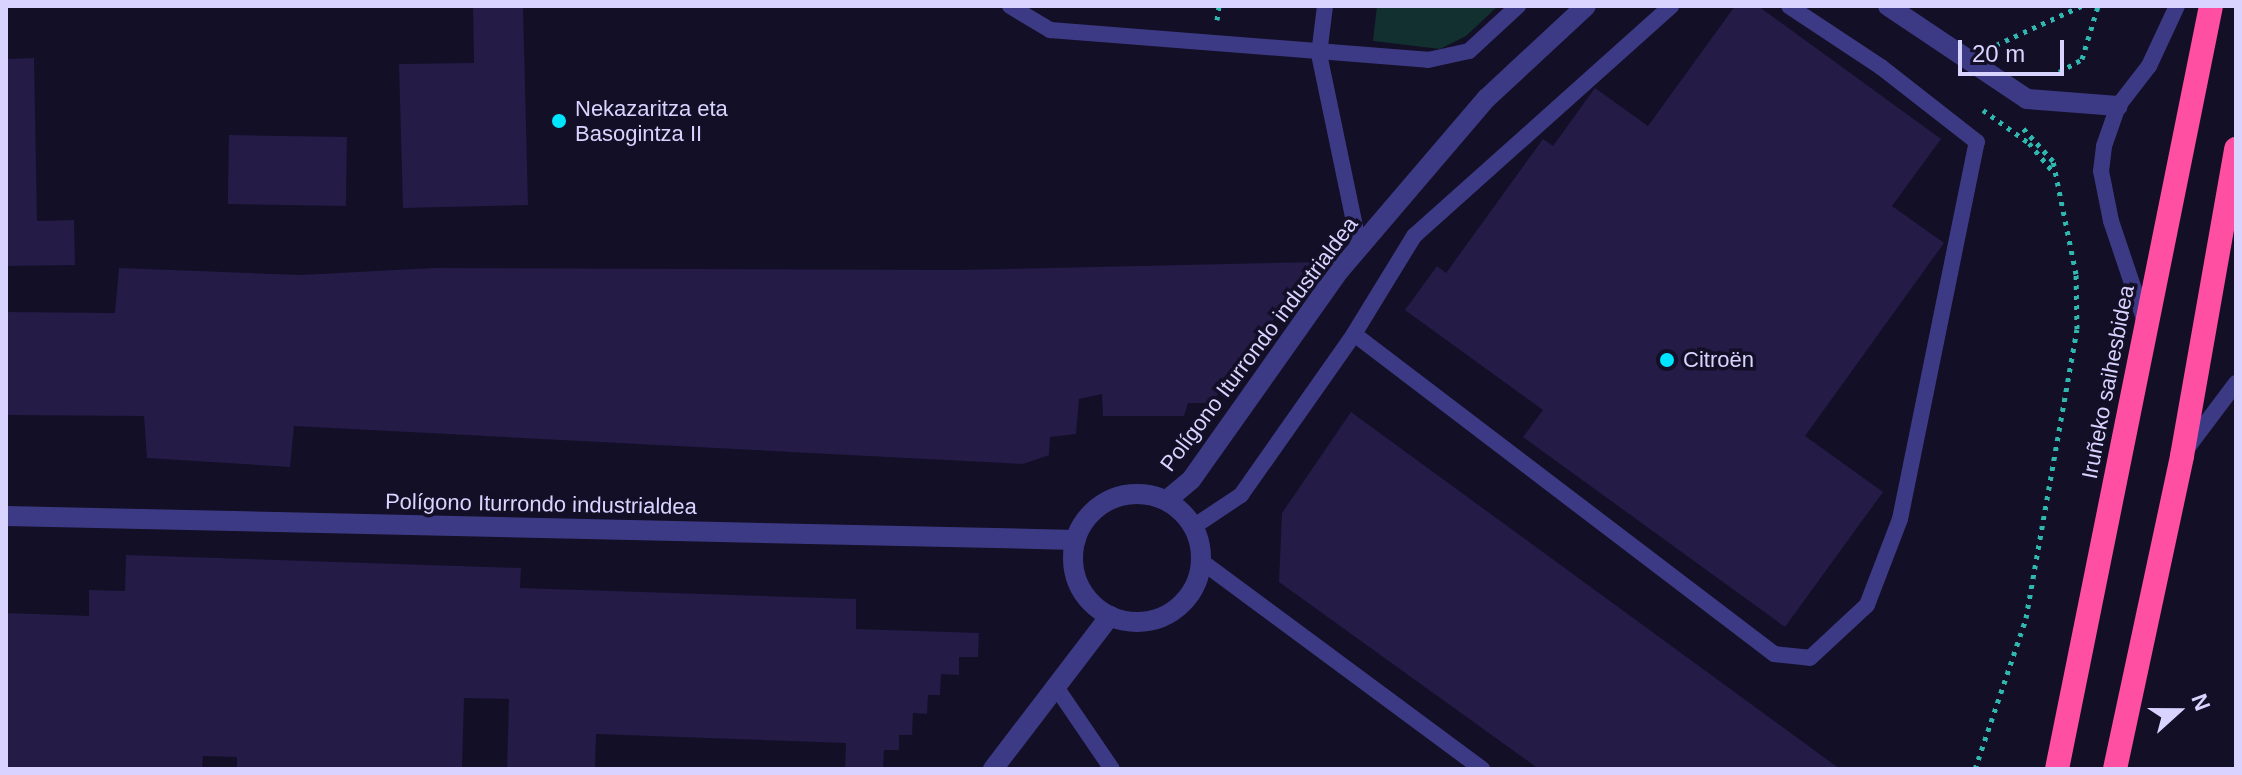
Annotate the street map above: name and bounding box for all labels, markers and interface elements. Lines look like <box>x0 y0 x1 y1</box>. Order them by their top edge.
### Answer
scale bar <box>1962 24 2068 74</box>
text: 20 m <box>1972 40 2025 67</box>
place label: Nekazaritza eta Basogintza II <box>575 95 728 146</box>
marker: Nekazaritza eta Basogintza II <box>550 112 568 130</box>
street label: Polígono Iturrondo industrialdea <box>1155 212 1363 476</box>
street label: Iruñeko saihesbidea <box>2076 283 2140 481</box>
place label: Citroën <box>1683 347 1754 373</box>
marker: Citroën <box>1658 351 1676 369</box>
street label: Polígono Iturrondo industrialdea <box>385 488 697 520</box>
north arrow <box>2138 671 2218 751</box>
text: N <box>2186 690 2215 714</box>

